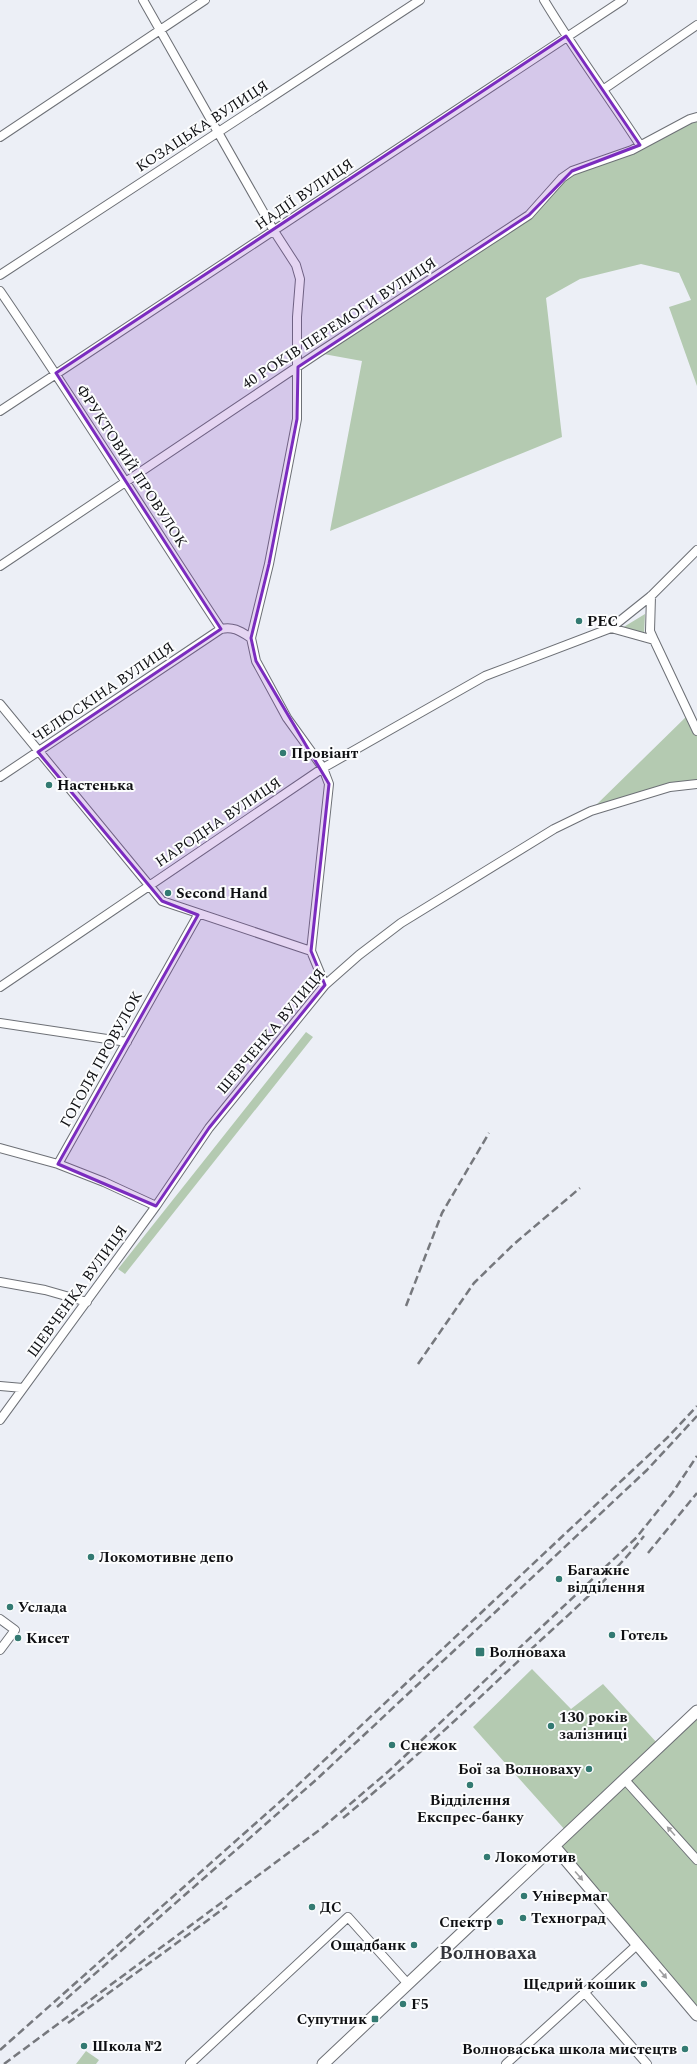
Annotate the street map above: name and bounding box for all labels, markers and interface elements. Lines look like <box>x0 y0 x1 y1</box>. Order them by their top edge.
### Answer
street label: КОЗАЦЬКА ВУЛИЦЯ <box>131 75 273 178</box>
street label: НАДІЇ ВУЛИЦЯ <box>250 153 358 236</box>
street label: 40 РОКІВ ПЕРЕМОГИ ВУЛИЦЯ <box>237 252 441 395</box>
street label: ФРУКТОВИЙ ПРОВУЛОК <box>70 380 193 552</box>
place label: РЕС <box>587 610 618 633</box>
marker: РЕС <box>574 616 584 626</box>
street label: ЧЕЛЮСКІНА ВУЛИЦЯ <box>28 636 179 749</box>
place label: Провіант <box>291 742 359 765</box>
marker: Провіант <box>278 748 288 758</box>
street label: НАРОДНА ВУЛИЦЯ <box>151 772 286 873</box>
place label: Настенька <box>57 774 134 797</box>
marker: Настенька <box>44 780 54 790</box>
place label: Second Hand <box>176 882 268 905</box>
marker: Second Hand <box>163 888 173 898</box>
street label: ШЕВЧЕНКА ВУЛИЦЯ <box>212 963 331 1099</box>
street label: ГОГОЛЯ ПРОВУЛОК <box>54 987 149 1132</box>
street label: ШЕВЧЕНКА ВУЛИЦЯ <box>21 1220 133 1362</box>
place label: Локомотивне депо <box>99 1546 233 1569</box>
marker: Локомотивне депо <box>86 1552 96 1562</box>
place label: Багажне відділення <box>567 1559 645 1599</box>
marker: Багажне відділення <box>554 1574 564 1584</box>
place label: Услада <box>18 1596 67 1619</box>
marker: Услада <box>5 1602 15 1612</box>
place label: Готель <box>620 1624 668 1647</box>
place label: Кисет <box>26 1627 70 1650</box>
marker: Готель <box>607 1630 617 1640</box>
marker: Кисет <box>13 1633 23 1643</box>
place label: Волноваха <box>489 1641 566 1664</box>
marker: Волноваха <box>474 1646 486 1658</box>
place label: 130 років залізниці <box>559 1706 628 1746</box>
marker: 130 років залізниці <box>546 1721 556 1731</box>
place label: Снежок <box>400 1734 457 1757</box>
marker: Снежок <box>387 1740 397 1750</box>
place label: Бої за Волноваху <box>458 1758 582 1781</box>
marker: Бої за Волноваху <box>584 1764 594 1774</box>
marker: Відділення Експрес-банку <box>465 1780 475 1790</box>
place label: Відділення Експрес-банку <box>417 1789 524 1829</box>
one-way arrow <box>666 1826 676 1836</box>
place label: Локомотив <box>495 1846 576 1869</box>
marker: Локомотив <box>482 1852 492 1862</box>
one-way arrow <box>574 1871 583 1880</box>
place label: Універмаг <box>532 1885 607 1908</box>
marker: Універмаг <box>519 1891 529 1901</box>
place label: ДС <box>320 1896 342 1919</box>
marker: ДС <box>307 1902 317 1912</box>
place label: Техноград <box>531 1907 606 1930</box>
place label: Спектр <box>439 1911 492 1934</box>
marker: Техноград <box>518 1913 528 1923</box>
marker: Спектр <box>495 1917 505 1927</box>
place label: Ощадбанк <box>330 1934 406 1957</box>
district label: Волноваха <box>439 1939 537 1968</box>
marker: Ощадбанк <box>409 1940 419 1950</box>
one-way arrow <box>658 1968 667 1979</box>
place label: Щедрий кошик <box>523 1973 636 1996</box>
marker: Щедрий кошик <box>639 1979 649 1989</box>
place label: F5 <box>411 1993 429 2016</box>
marker: F5 <box>398 1999 408 2009</box>
place label: Супутник <box>297 2008 367 2031</box>
marker: Супутник <box>370 2014 380 2024</box>
place label: Школа №2 <box>92 2035 162 2058</box>
place label: Волноваська школа мистецтв <box>462 2038 677 2061</box>
marker: Школа №2 <box>79 2041 89 2051</box>
marker: Волноваська школа мистецтв <box>680 2044 690 2054</box>

